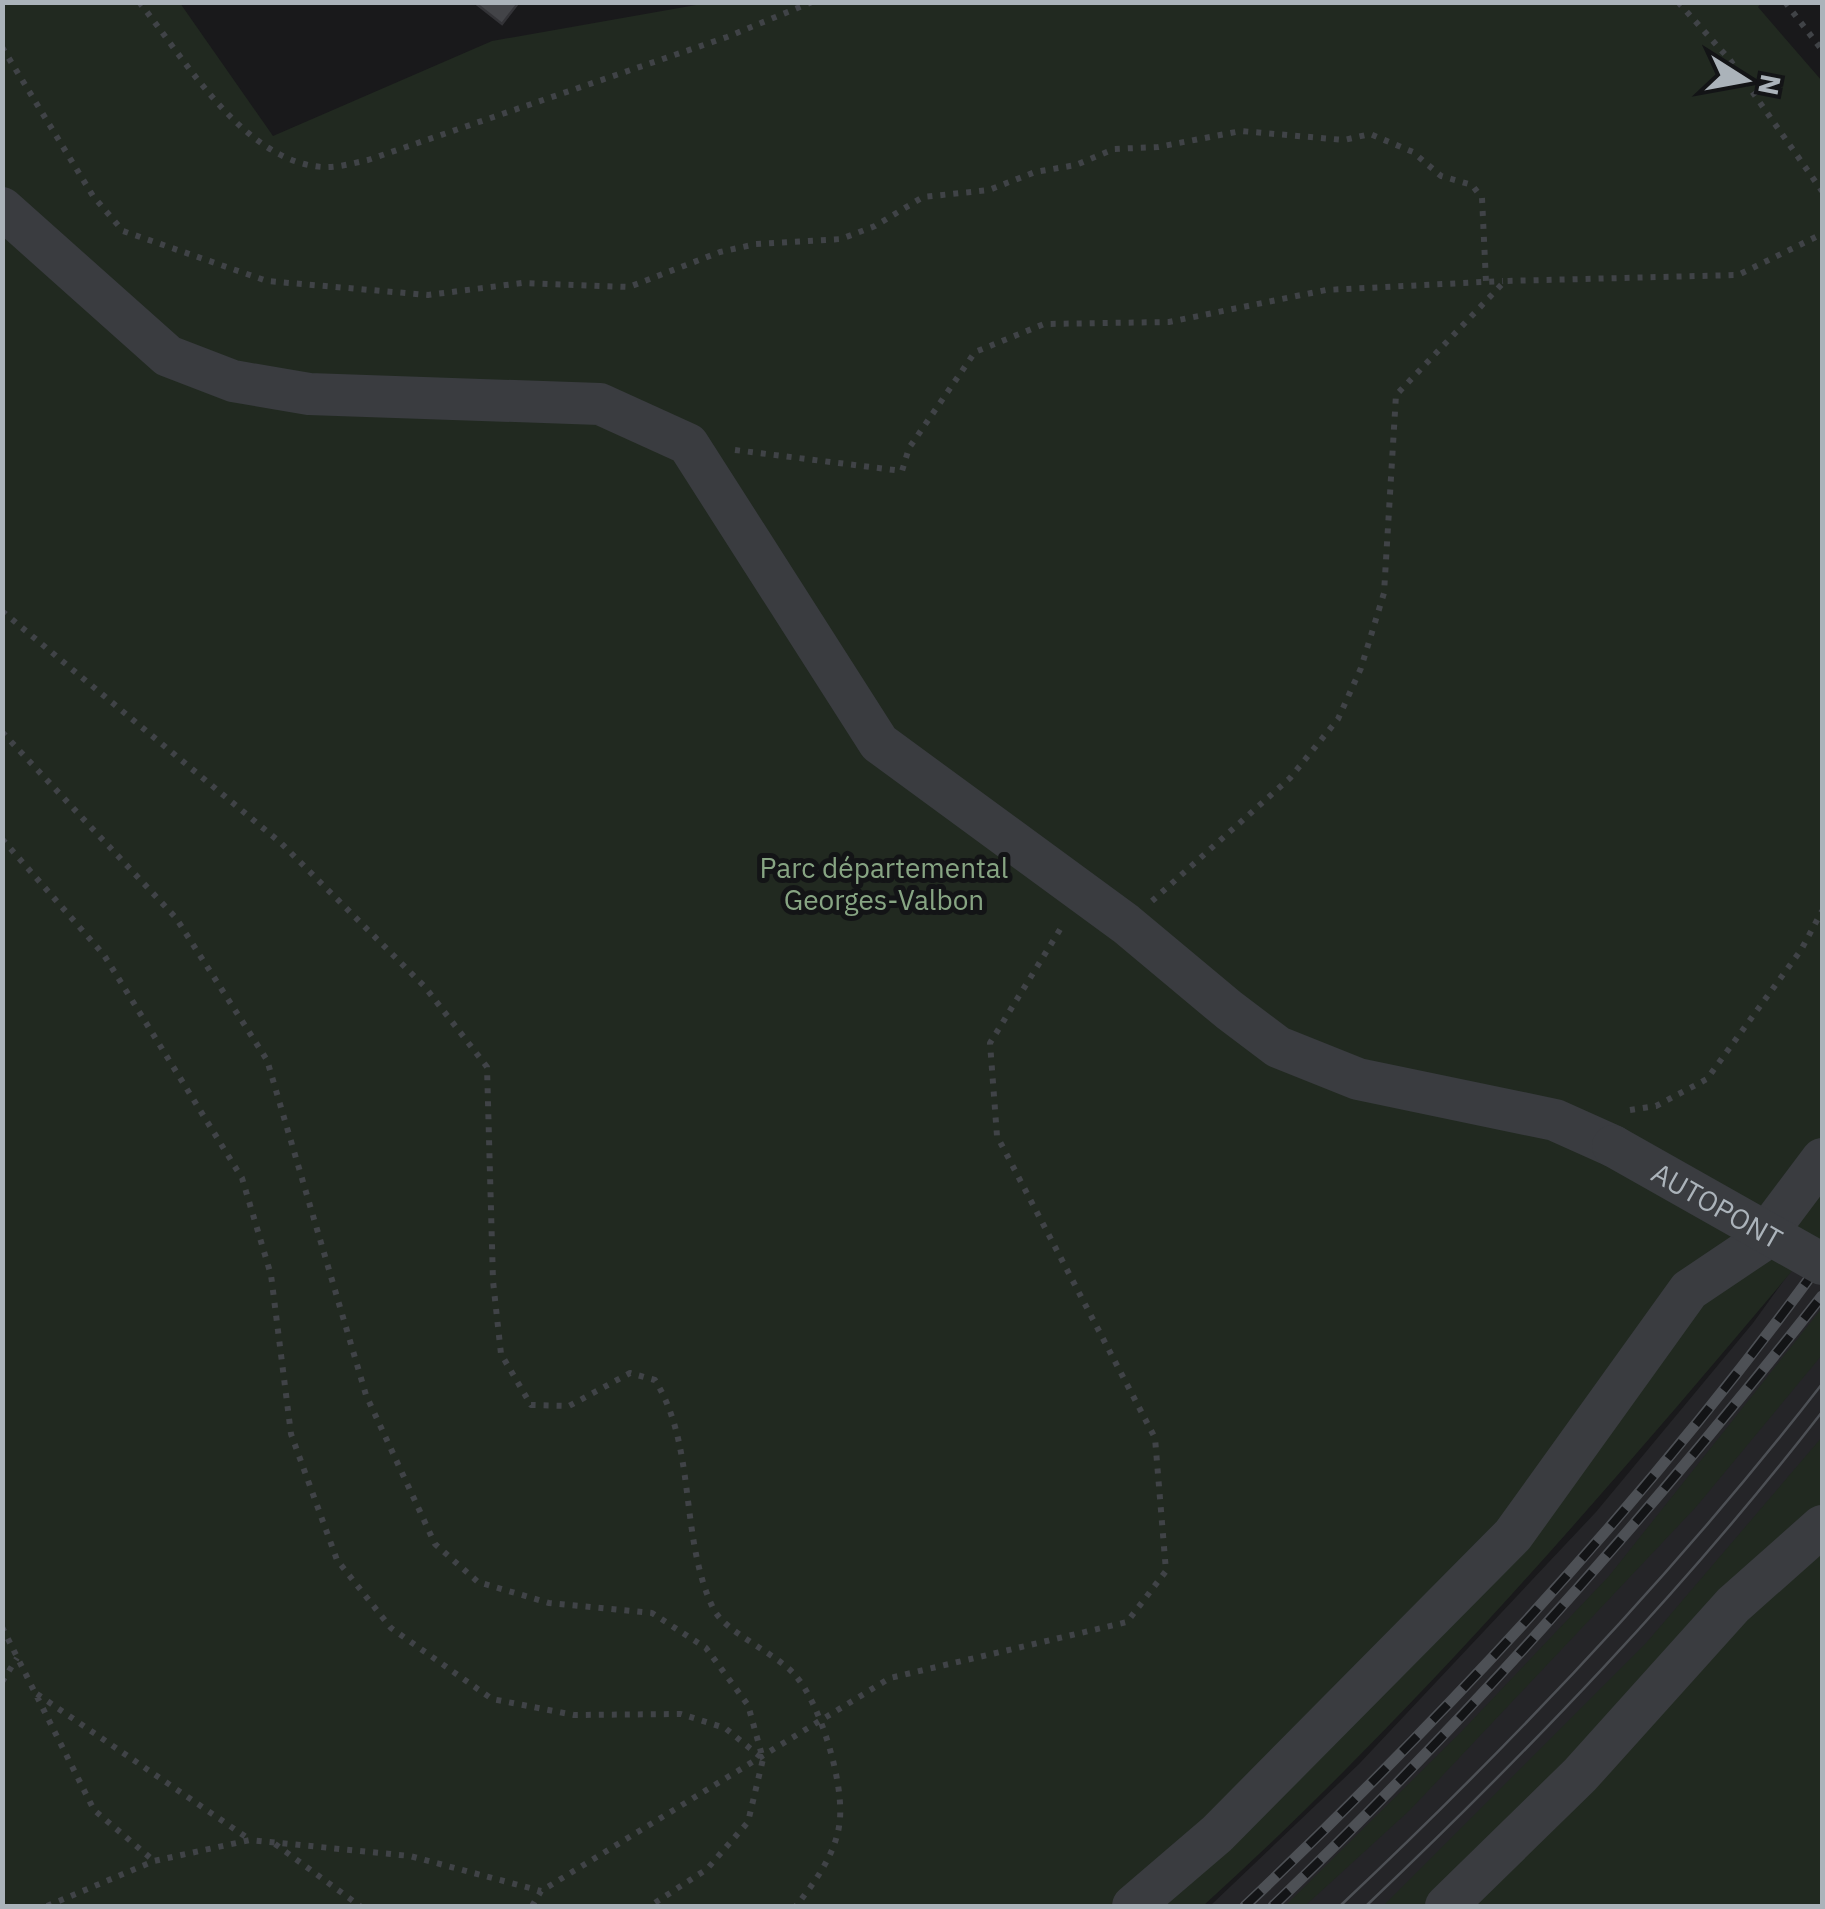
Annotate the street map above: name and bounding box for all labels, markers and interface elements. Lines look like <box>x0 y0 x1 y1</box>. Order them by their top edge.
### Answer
north arrow <box>1695 30 1795 130</box>
text: N <box>1750 71 1790 98</box>
park label: Parc départemental Georges-Valbon <box>760 849 1008 918</box>
street label: AUTOPONT <box>1645 1153 1790 1257</box>

